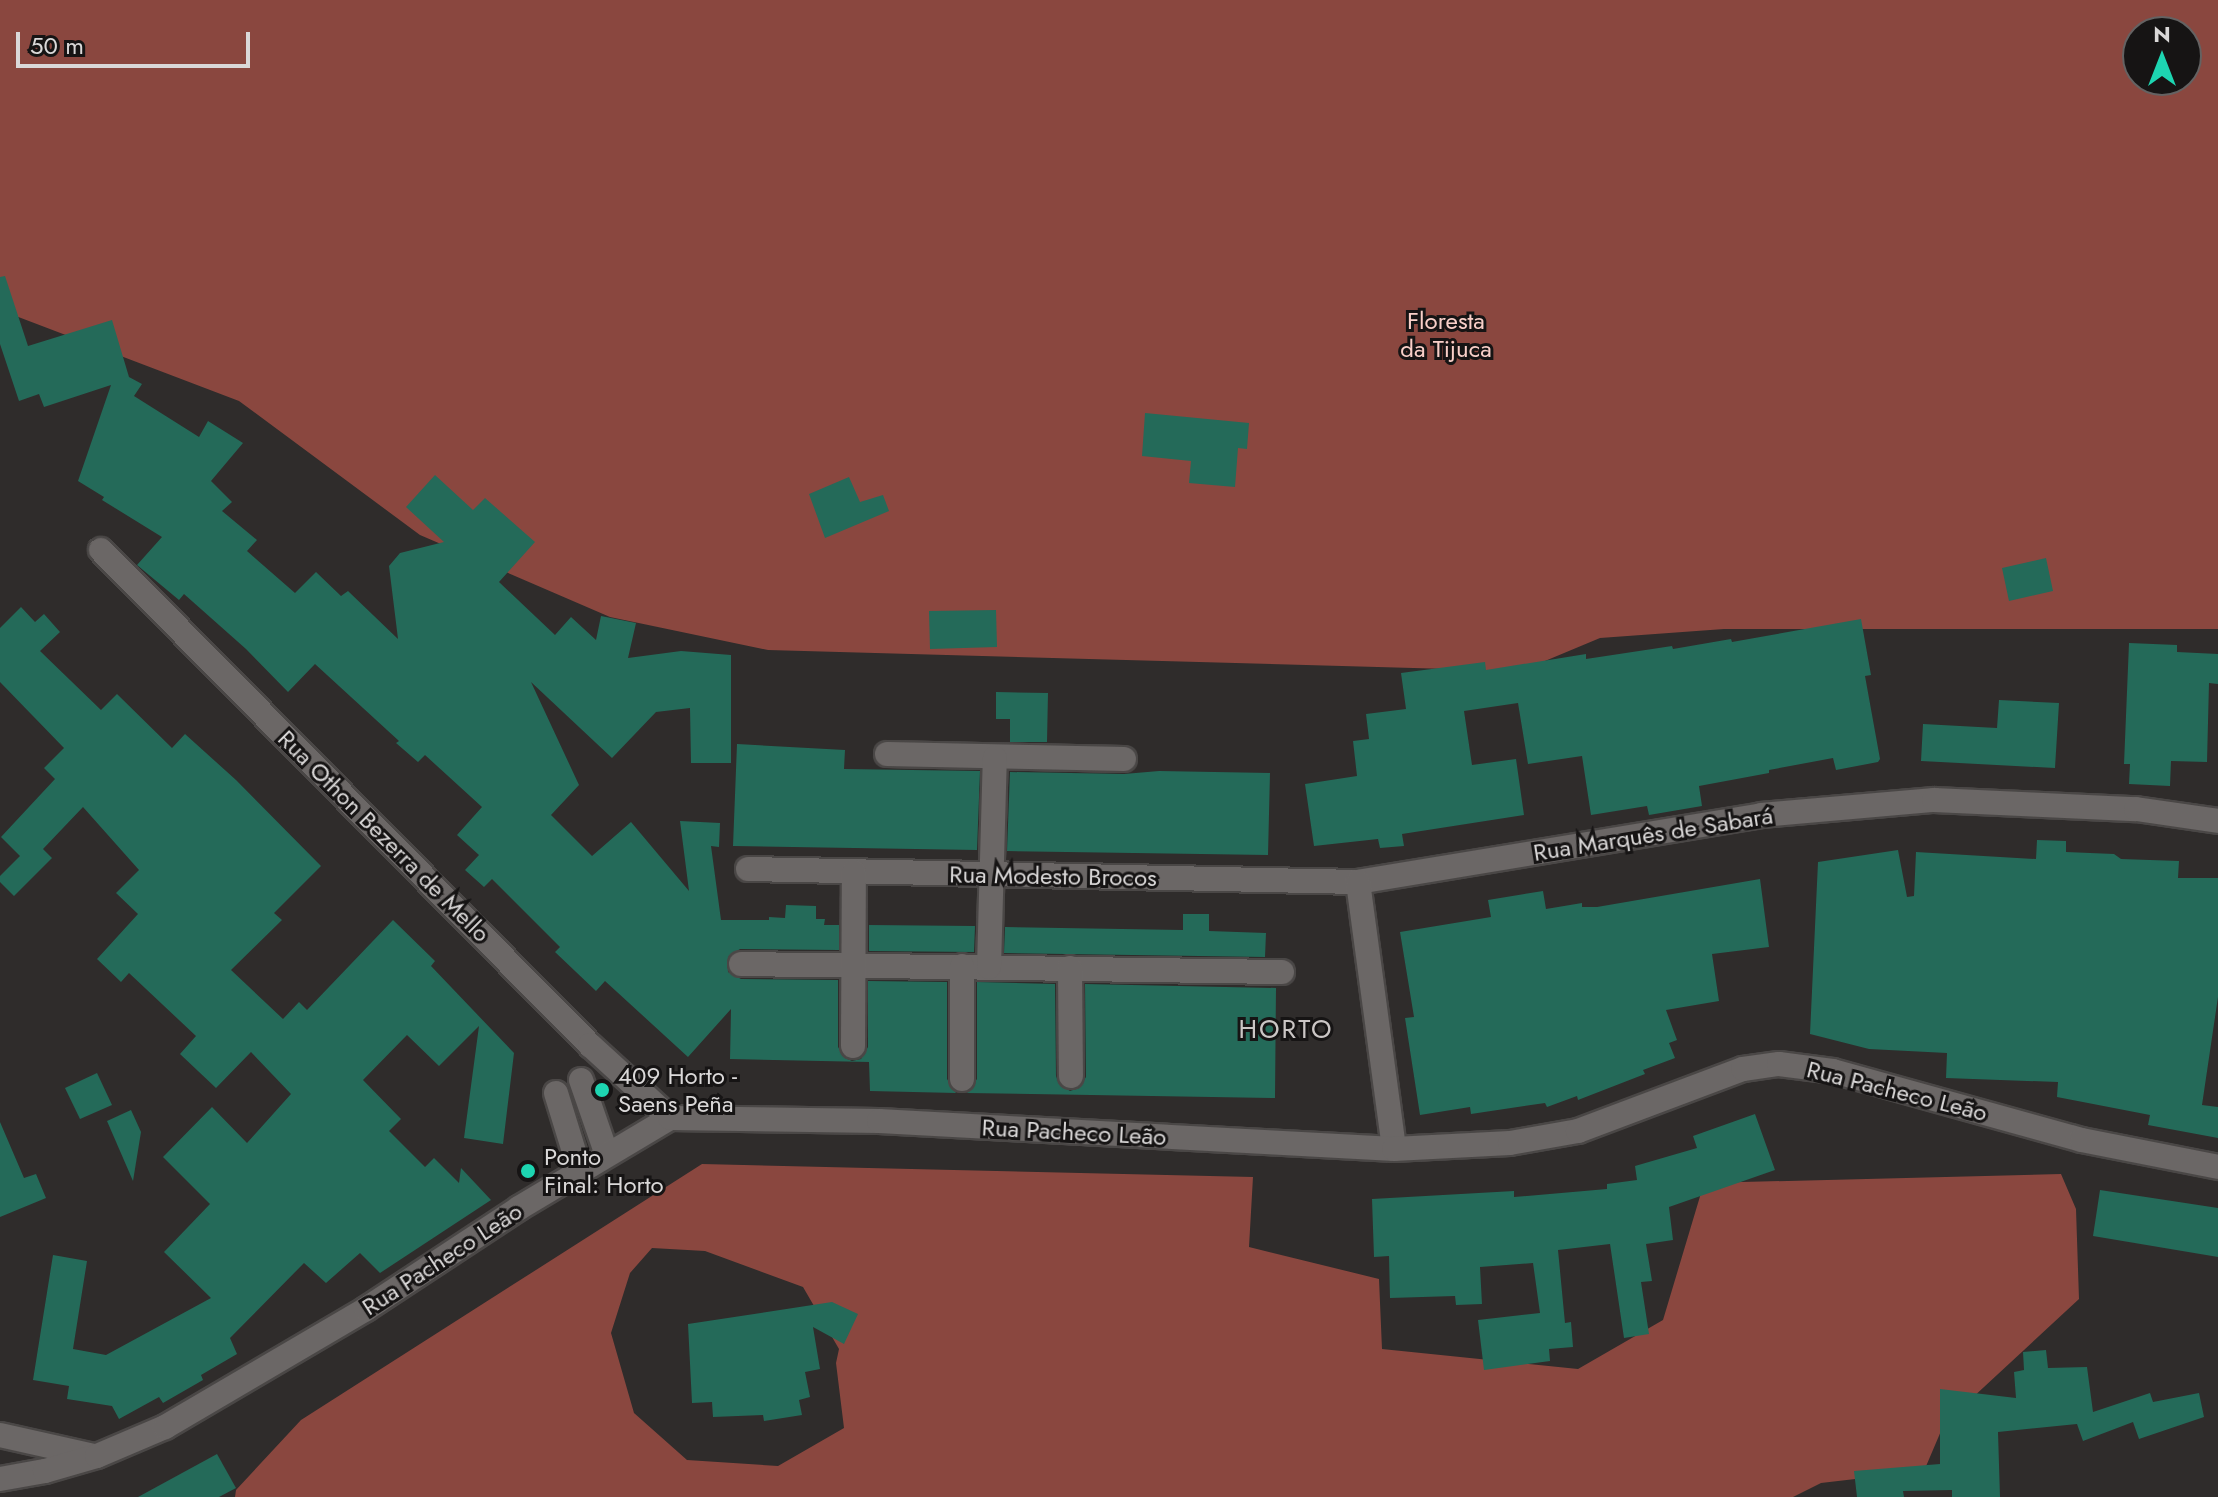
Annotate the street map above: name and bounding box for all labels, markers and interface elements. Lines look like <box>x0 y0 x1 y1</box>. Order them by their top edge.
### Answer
scale bar <box>20 16 254 66</box>
north arrow <box>2122 16 2202 96</box>
text: N <box>2153 18 2171 50</box>
text: 50 m <box>30 28 84 63</box>
park label: Floresta da Tijuca <box>1400 307 1492 363</box>
street label: Rua Othon Bezerra de Mello <box>272 724 496 948</box>
street label: Rua Marquês de Sabará <box>1531 801 1775 867</box>
street label: Rua Modesto Brocos <box>949 860 1157 892</box>
district label: HORTO <box>1238 1014 1334 1046</box>
street label: Rua Pacheco Leão <box>1804 1055 1990 1127</box>
place label: 409 Horto - Saens Peña <box>618 1062 737 1118</box>
marker: 409 Horto - Saens Peña <box>593 1081 611 1099</box>
street label: Rua Pacheco Leão <box>981 1113 1167 1151</box>
place label: Ponto Final: Horto <box>544 1143 664 1199</box>
marker: Ponto Final: Horto <box>519 1162 537 1180</box>
street label: Rua Pacheco Leão <box>357 1197 527 1321</box>

